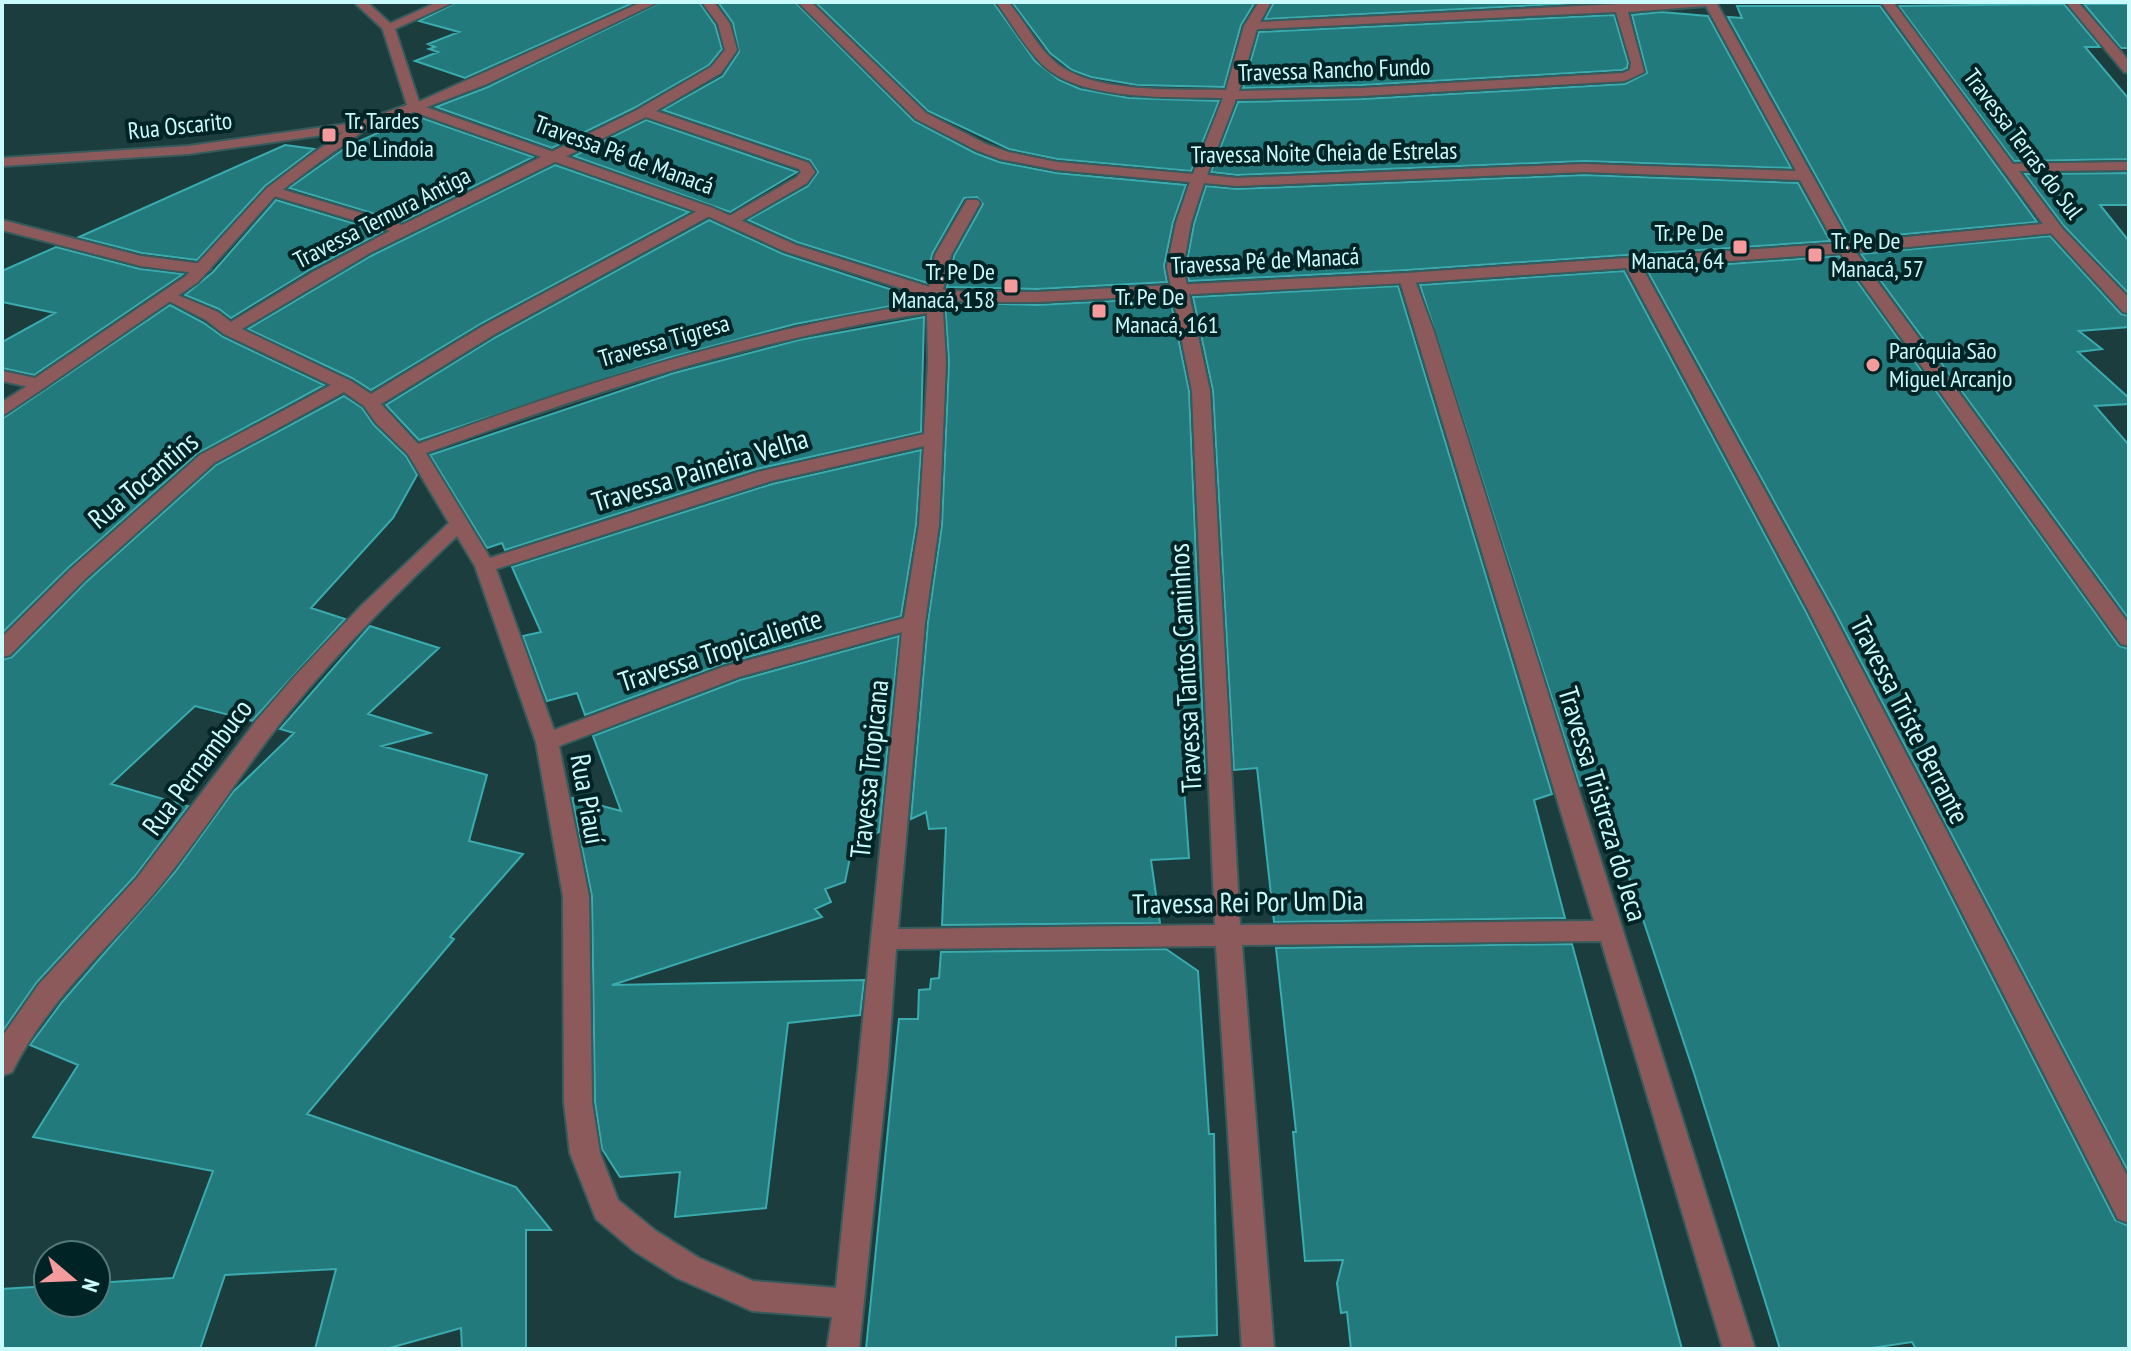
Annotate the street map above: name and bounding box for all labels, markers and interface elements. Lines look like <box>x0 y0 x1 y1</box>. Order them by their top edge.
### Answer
street label: Travessa Rancho Fundo <box>1237 51 1431 88</box>
street label: Travessa Terras do Sul <box>1957 62 2090 225</box>
street label: Rua Oscarito <box>126 105 234 146</box>
place label: Tr. Tardes De Lindoia <box>345 105 434 164</box>
street label: Travessa Pé de Manacá <box>530 108 718 201</box>
marker: Tr. Tardes De Lindoia <box>320 126 338 144</box>
street label: Travessa Noite Cheia de Estrelas <box>1191 135 1457 170</box>
street label: Travessa Ternura Antiga <box>288 160 475 275</box>
place label: Tr. Pe De Manacá, 64 <box>1631 217 1724 276</box>
place label: Tr. Pe De Manacá, 57 <box>1831 225 1924 284</box>
marker: Tr. Pe De Manacá, 64 <box>1731 238 1749 256</box>
street label: Travessa Pé de Manacá <box>1170 240 1360 281</box>
marker: Tr. Pe De Manacá, 57 <box>1806 246 1824 264</box>
place label: Tr. Pe De Manacá, 158 <box>891 256 995 315</box>
marker: Tr. Pe De Manacá, 158 <box>1002 277 1020 295</box>
place label: Tr. Pe De Manacá, 161 <box>1115 281 1219 340</box>
marker: Tr. Pe De Manacá, 161 <box>1090 302 1108 320</box>
street label: Travessa Tigresa <box>595 307 733 374</box>
place label: Paróquia São Miguel Arcanjo <box>1889 335 2012 394</box>
marker: Paróquia São Miguel Arcanjo <box>1864 356 1882 374</box>
street label: Travessa Paineira Velha <box>587 419 812 520</box>
street label: Rua Tocantins <box>80 423 205 536</box>
street label: Travessa Tantos Caminhos <box>1159 542 1210 794</box>
street label: Travessa Tropicaliente <box>614 599 826 700</box>
street label: Travessa Triste Berrante <box>1842 610 1979 830</box>
street label: Travessa Tropicana <box>841 678 896 860</box>
street label: Travessa Tristreza do Jeca <box>1550 682 1657 926</box>
street label: Rua Pernambuco <box>133 691 260 842</box>
street label: Rua Piauí <box>562 751 615 847</box>
street label: Travessa Rei Por Um Dia <box>1132 881 1364 922</box>
north arrow <box>32 1239 112 1319</box>
text: N <box>76 1275 106 1296</box>

